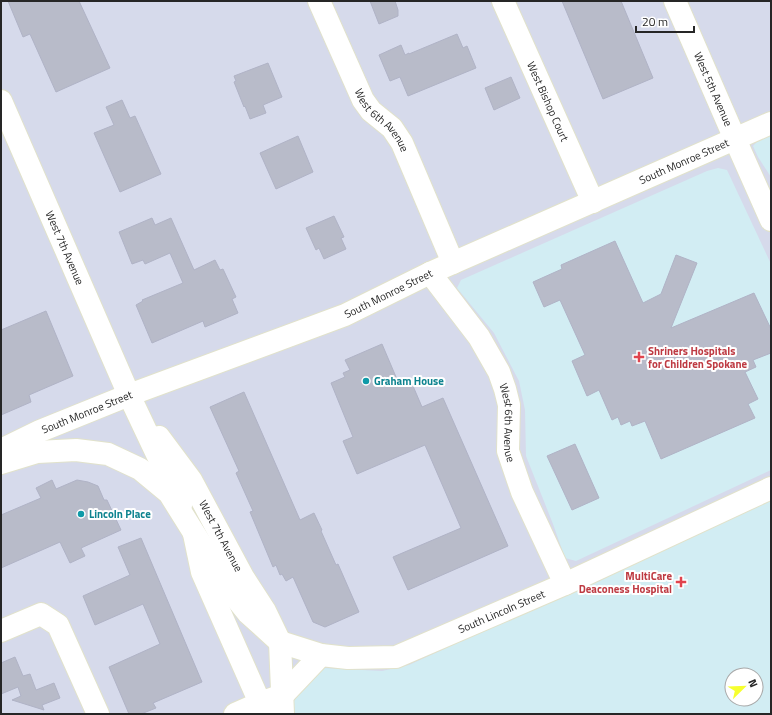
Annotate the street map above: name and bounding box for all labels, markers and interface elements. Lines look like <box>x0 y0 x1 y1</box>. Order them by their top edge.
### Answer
scale bar <box>636 8 694 34</box>
text: 20 m <box>642 12 668 31</box>
street label: West 5th Avenue <box>690 49 737 129</box>
street label: West Bishop Court <box>523 59 573 144</box>
street label: West 6th Avenue <box>351 86 413 155</box>
street label: South Monroe Street <box>637 134 732 188</box>
street label: West 7th Avenue <box>42 208 88 288</box>
street label: South Monroe Street <box>341 265 435 322</box>
place label: Shriners Hospitals for Children Spokane <box>648 343 748 372</box>
marker: Shriners Hospitals for Children Spokane <box>633 351 645 363</box>
place label: Graham House <box>374 373 444 389</box>
marker: Graham House <box>361 376 371 386</box>
street label: West 6th Avenue <box>496 381 519 465</box>
street label: South Monroe Street <box>39 386 135 438</box>
street label: West 7th Avenue <box>195 497 247 575</box>
place label: Lincoln Place <box>89 506 151 522</box>
marker: Lincoln Place <box>76 509 86 519</box>
place label: MultiCare Deaconess Hospital <box>579 568 672 597</box>
marker: MultiCare Deaconess Hospital <box>675 576 687 588</box>
street label: South Lincoln Street <box>455 586 548 637</box>
north arrow <box>724 667 764 707</box>
text: N <box>744 676 762 690</box>

